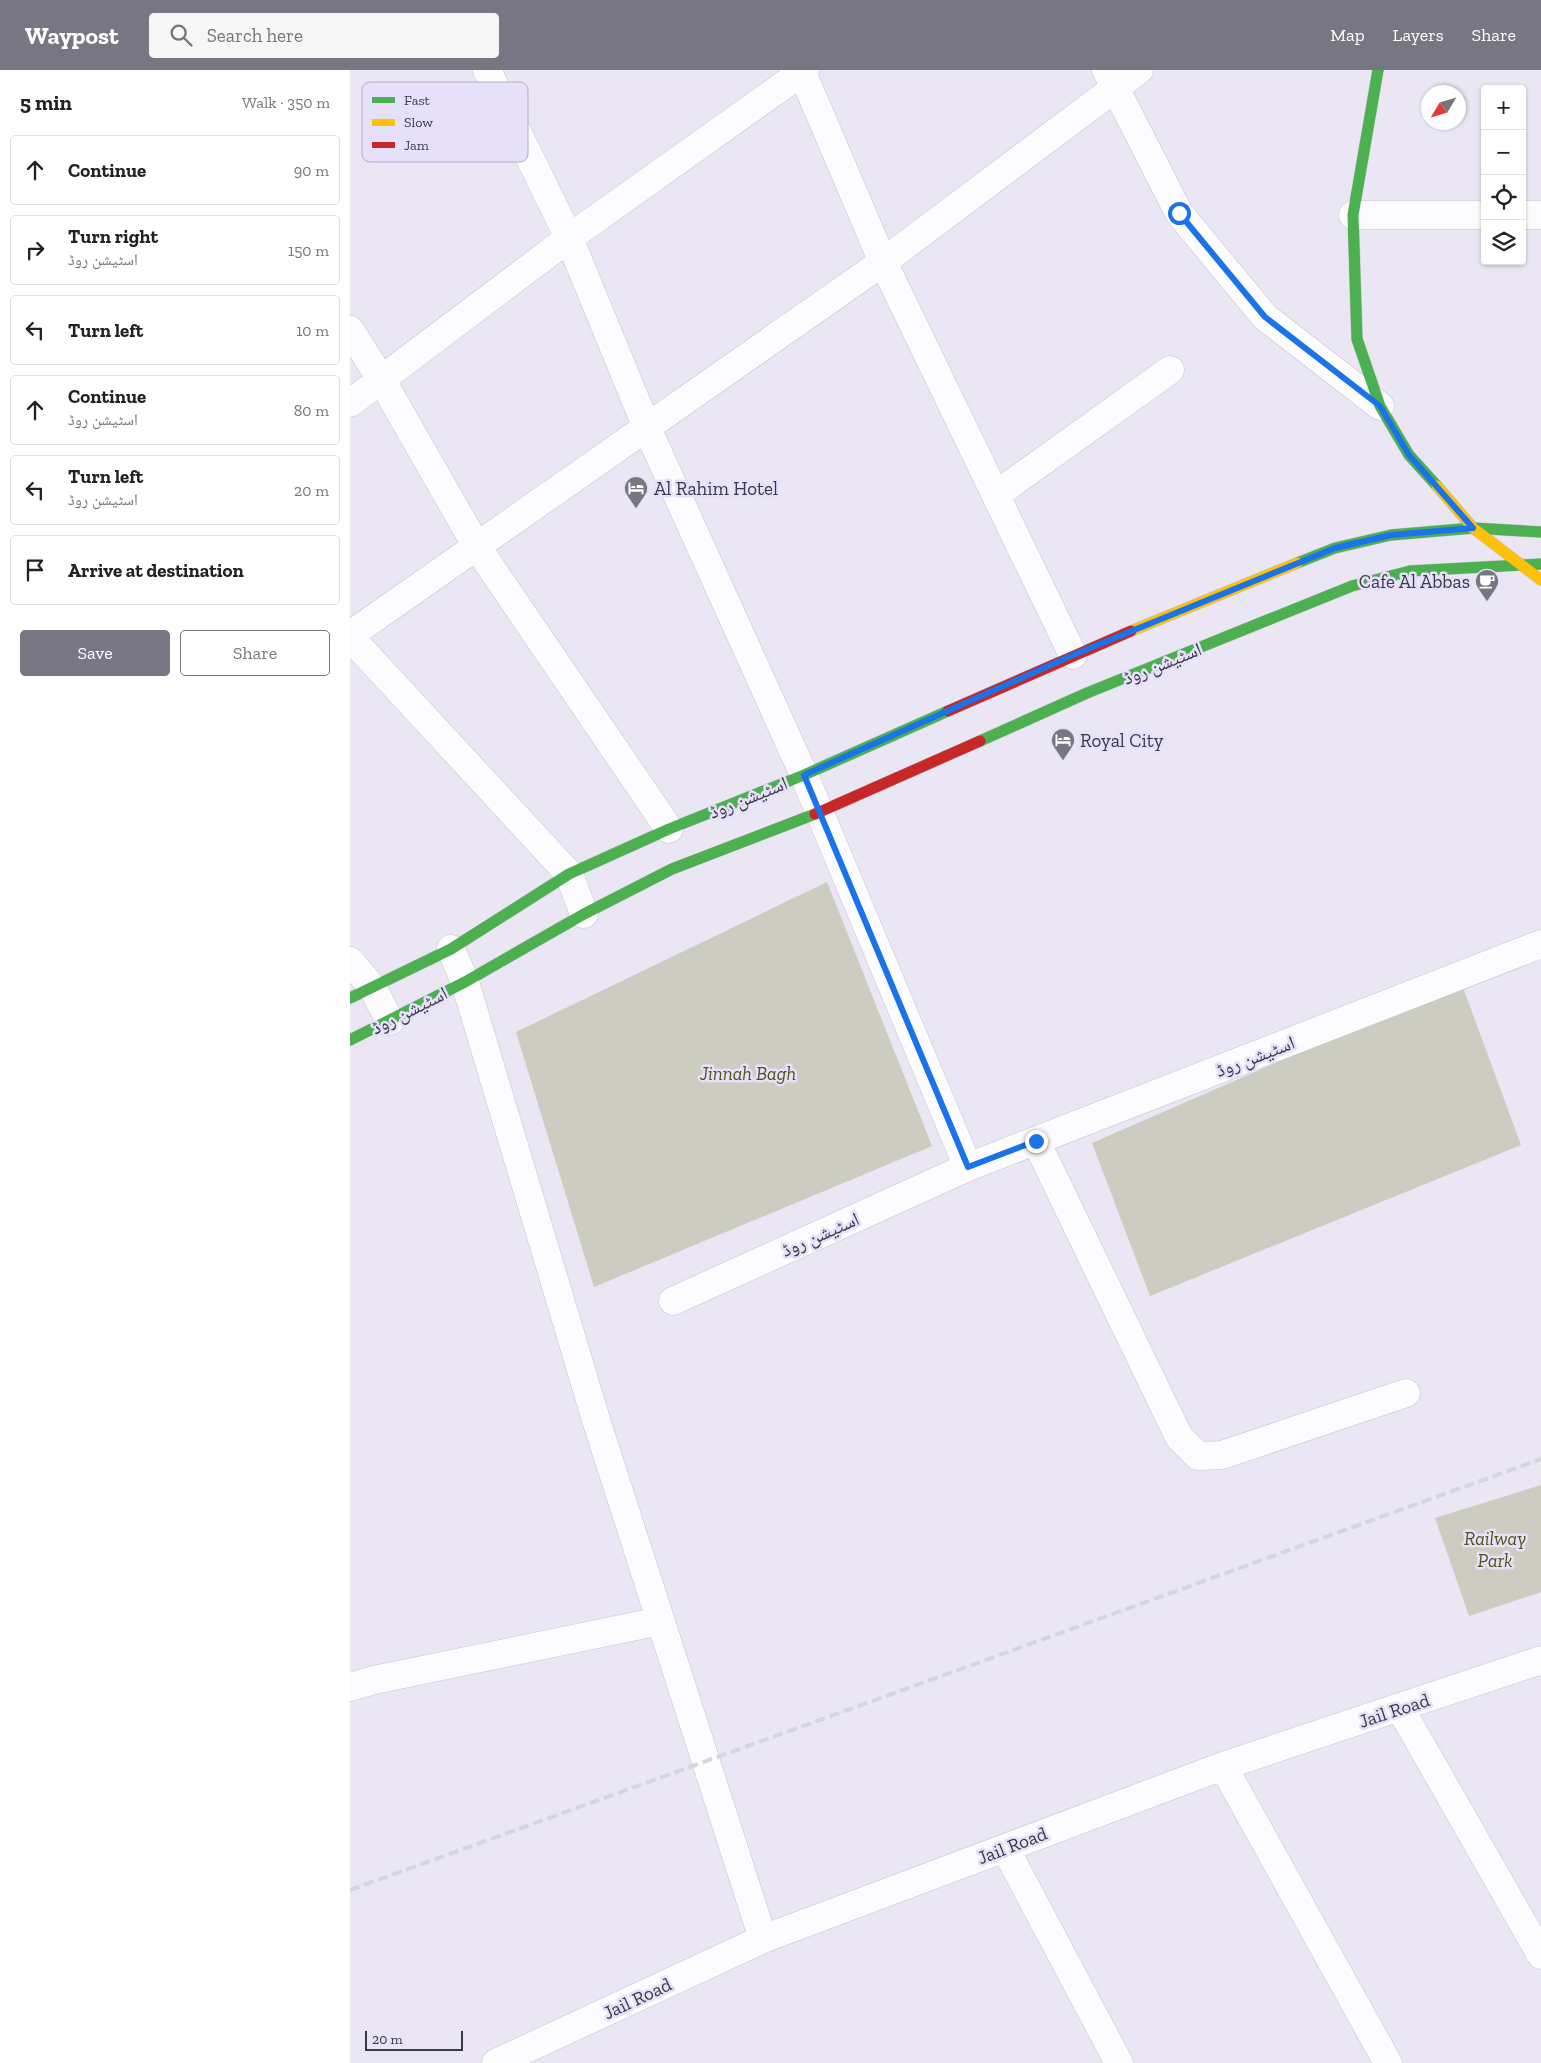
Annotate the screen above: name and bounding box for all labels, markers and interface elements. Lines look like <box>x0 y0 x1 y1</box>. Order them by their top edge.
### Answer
search box <box>149 13 499 58</box>
text: Waypost <box>25 21 119 50</box>
icon: search <box>167 21 195 49</box>
text: Search here <box>207 24 303 47</box>
text: Map <box>1330 24 1365 46</box>
text: Layers <box>1393 24 1444 46</box>
text: Share <box>1472 24 1516 46</box>
legend <box>362 82 528 162</box>
north arrow <box>1421 85 1466 130</box>
map controls <box>1481 85 1526 265</box>
button: + <box>1481 85 1526 130</box>
text: 5 min <box>20 90 72 115</box>
text: Fast <box>404 92 431 109</box>
text: Walk · 350 m <box>242 93 330 112</box>
text: Slow <box>404 114 433 131</box>
button: − <box>1481 130 1526 175</box>
text: Jam <box>404 137 429 154</box>
icon: ahead <box>21 156 49 184</box>
text: Continue <box>68 159 146 182</box>
text: 90 m <box>294 161 329 180</box>
button: locate <box>1481 175 1526 220</box>
route start <box>1168 202 1191 225</box>
button: layers <box>1481 220 1526 265</box>
text: Turn right <box>68 225 158 248</box>
icon: right <box>21 236 49 264</box>
text: 150 m <box>288 241 329 260</box>
text: اسٹیشن روڈ <box>68 250 138 269</box>
icon: left <box>21 316 49 344</box>
text: Turn left <box>68 319 143 342</box>
text: 10 m <box>296 321 329 340</box>
text: Continue <box>68 385 146 408</box>
icon: ahead <box>21 396 49 424</box>
text: 80 m <box>294 401 329 420</box>
text: اسٹیشن روڈ <box>68 410 138 429</box>
text: Turn left <box>68 465 143 488</box>
hotel icon: Al Rahim Hotel <box>623 475 649 509</box>
icon: left <box>21 476 49 504</box>
place label: Al Rahim Hotel <box>654 477 778 500</box>
text: 20 m <box>294 481 329 500</box>
text: اسٹیشن روڈ <box>68 490 138 509</box>
icon: arrive <box>21 556 49 584</box>
text: Arrive at destination <box>68 559 244 582</box>
cafe icon: Cafe Al Abbas <box>1474 568 1500 602</box>
place label: Cafe Al Abbas <box>1359 570 1470 593</box>
button: Save <box>20 630 170 676</box>
button: Share <box>180 630 330 676</box>
street label: اسٹیشن روڈ <box>1119 637 1205 690</box>
hotel icon: Royal City <box>1050 727 1076 761</box>
place label: Royal City <box>1080 729 1164 752</box>
street label: اسٹیشن روڈ <box>705 771 791 824</box>
street label: اسٹیشن روڈ <box>367 981 451 1039</box>
street label: اسٹیشن روڈ <box>1212 1031 1298 1082</box>
park label: Jinnah Bagh <box>699 1062 796 1085</box>
route end <box>1025 1130 1048 1153</box>
street label: اسٹیشن روڈ <box>778 1207 863 1262</box>
park label: Railway Park <box>1464 1527 1526 1572</box>
street label: Jail Road <box>1356 1688 1433 1733</box>
street label: Jail Road <box>974 1821 1051 1869</box>
street label: Jail Road <box>599 1972 676 2024</box>
scale bar <box>365 2028 462 2051</box>
text: 20 m <box>372 2031 403 2048</box>

